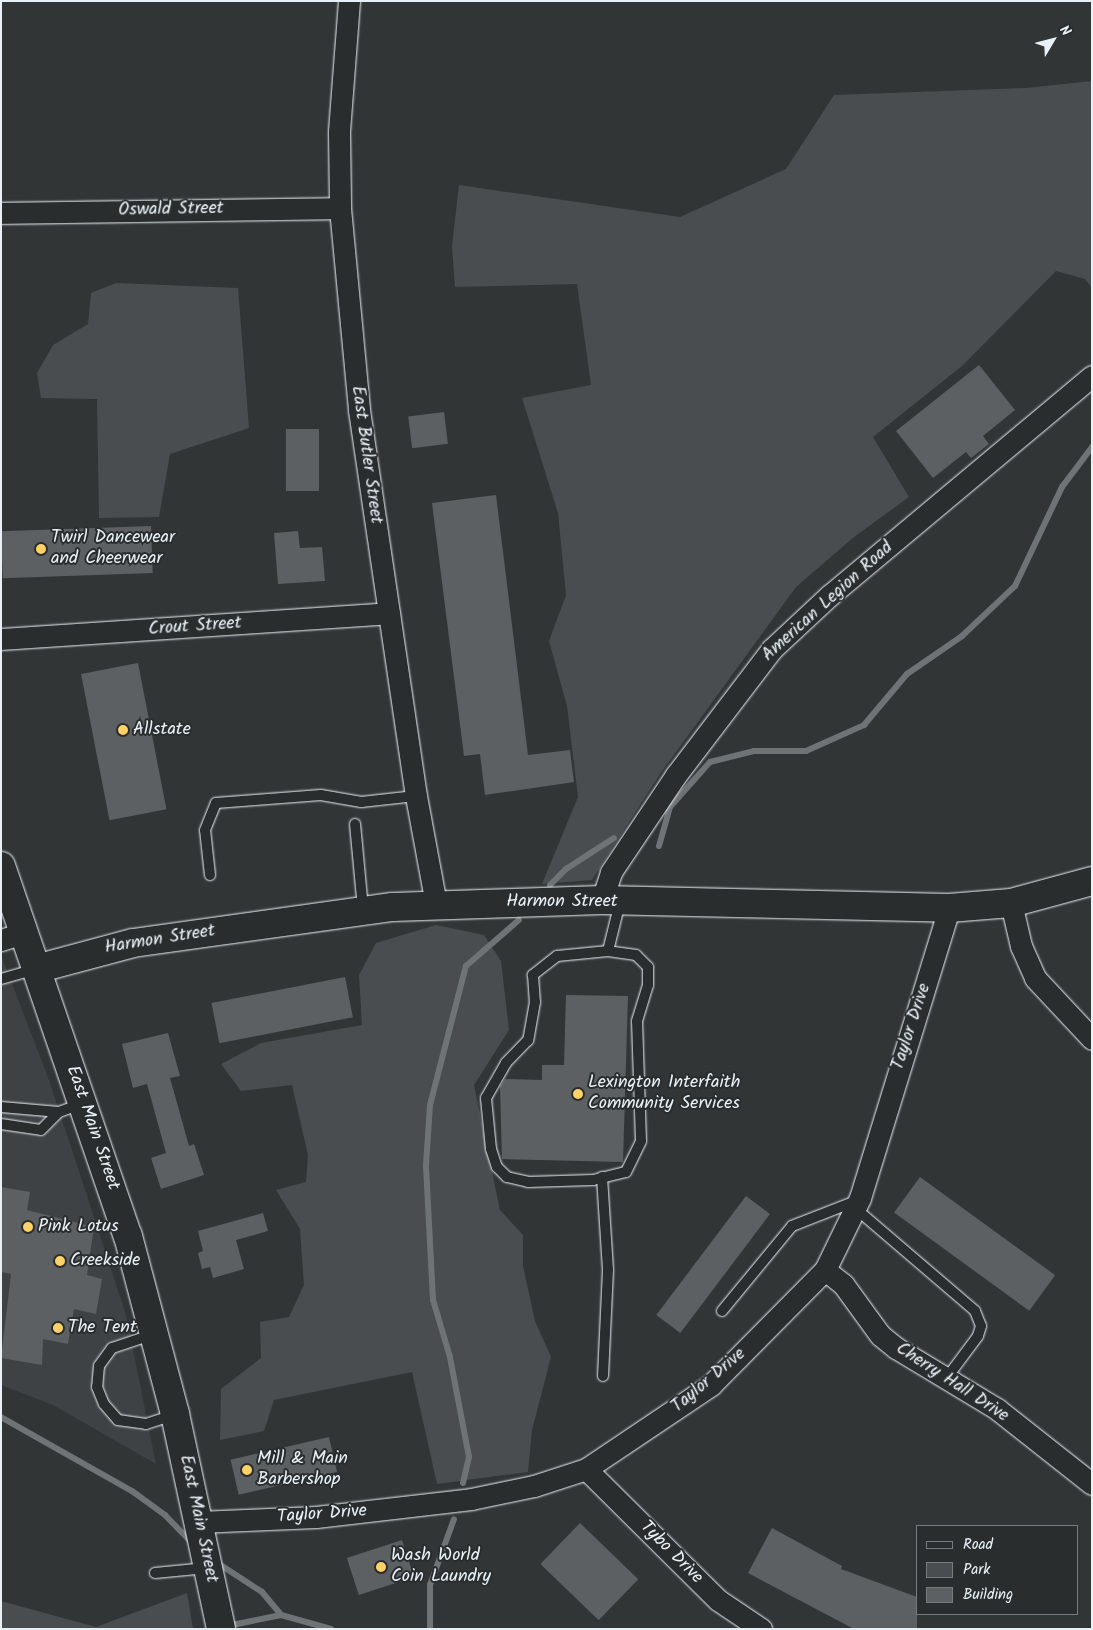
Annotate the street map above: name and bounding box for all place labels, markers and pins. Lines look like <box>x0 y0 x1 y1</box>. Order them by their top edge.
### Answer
place label: Twirl Dancewear and Cheerwear <box>51 528 175 570</box>
marker: Twirl Dancewear and Cheerwear <box>35 543 47 555</box>
place label: Allstate <box>133 719 191 741</box>
marker: Allstate <box>117 724 129 736</box>
place label: Lexington Interfaith Community Services <box>588 1073 740 1116</box>
marker: Lexington Interfaith Community Services <box>572 1088 584 1100</box>
place label: Pink Lotus <box>38 1216 119 1238</box>
marker: Pink Lotus <box>22 1221 34 1233</box>
place label: Creekside <box>70 1250 140 1272</box>
marker: Creekside <box>54 1255 66 1267</box>
place label: The Tent <box>68 1317 137 1339</box>
marker: The Tent <box>52 1322 64 1334</box>
place label: Mill & Main Barbershop <box>257 1449 348 1492</box>
marker: Mill & Main Barbershop <box>241 1464 253 1476</box>
place label: Wash World Coin Laundry <box>391 1546 491 1588</box>
marker: Wash World Coin Laundry <box>375 1561 387 1573</box>

